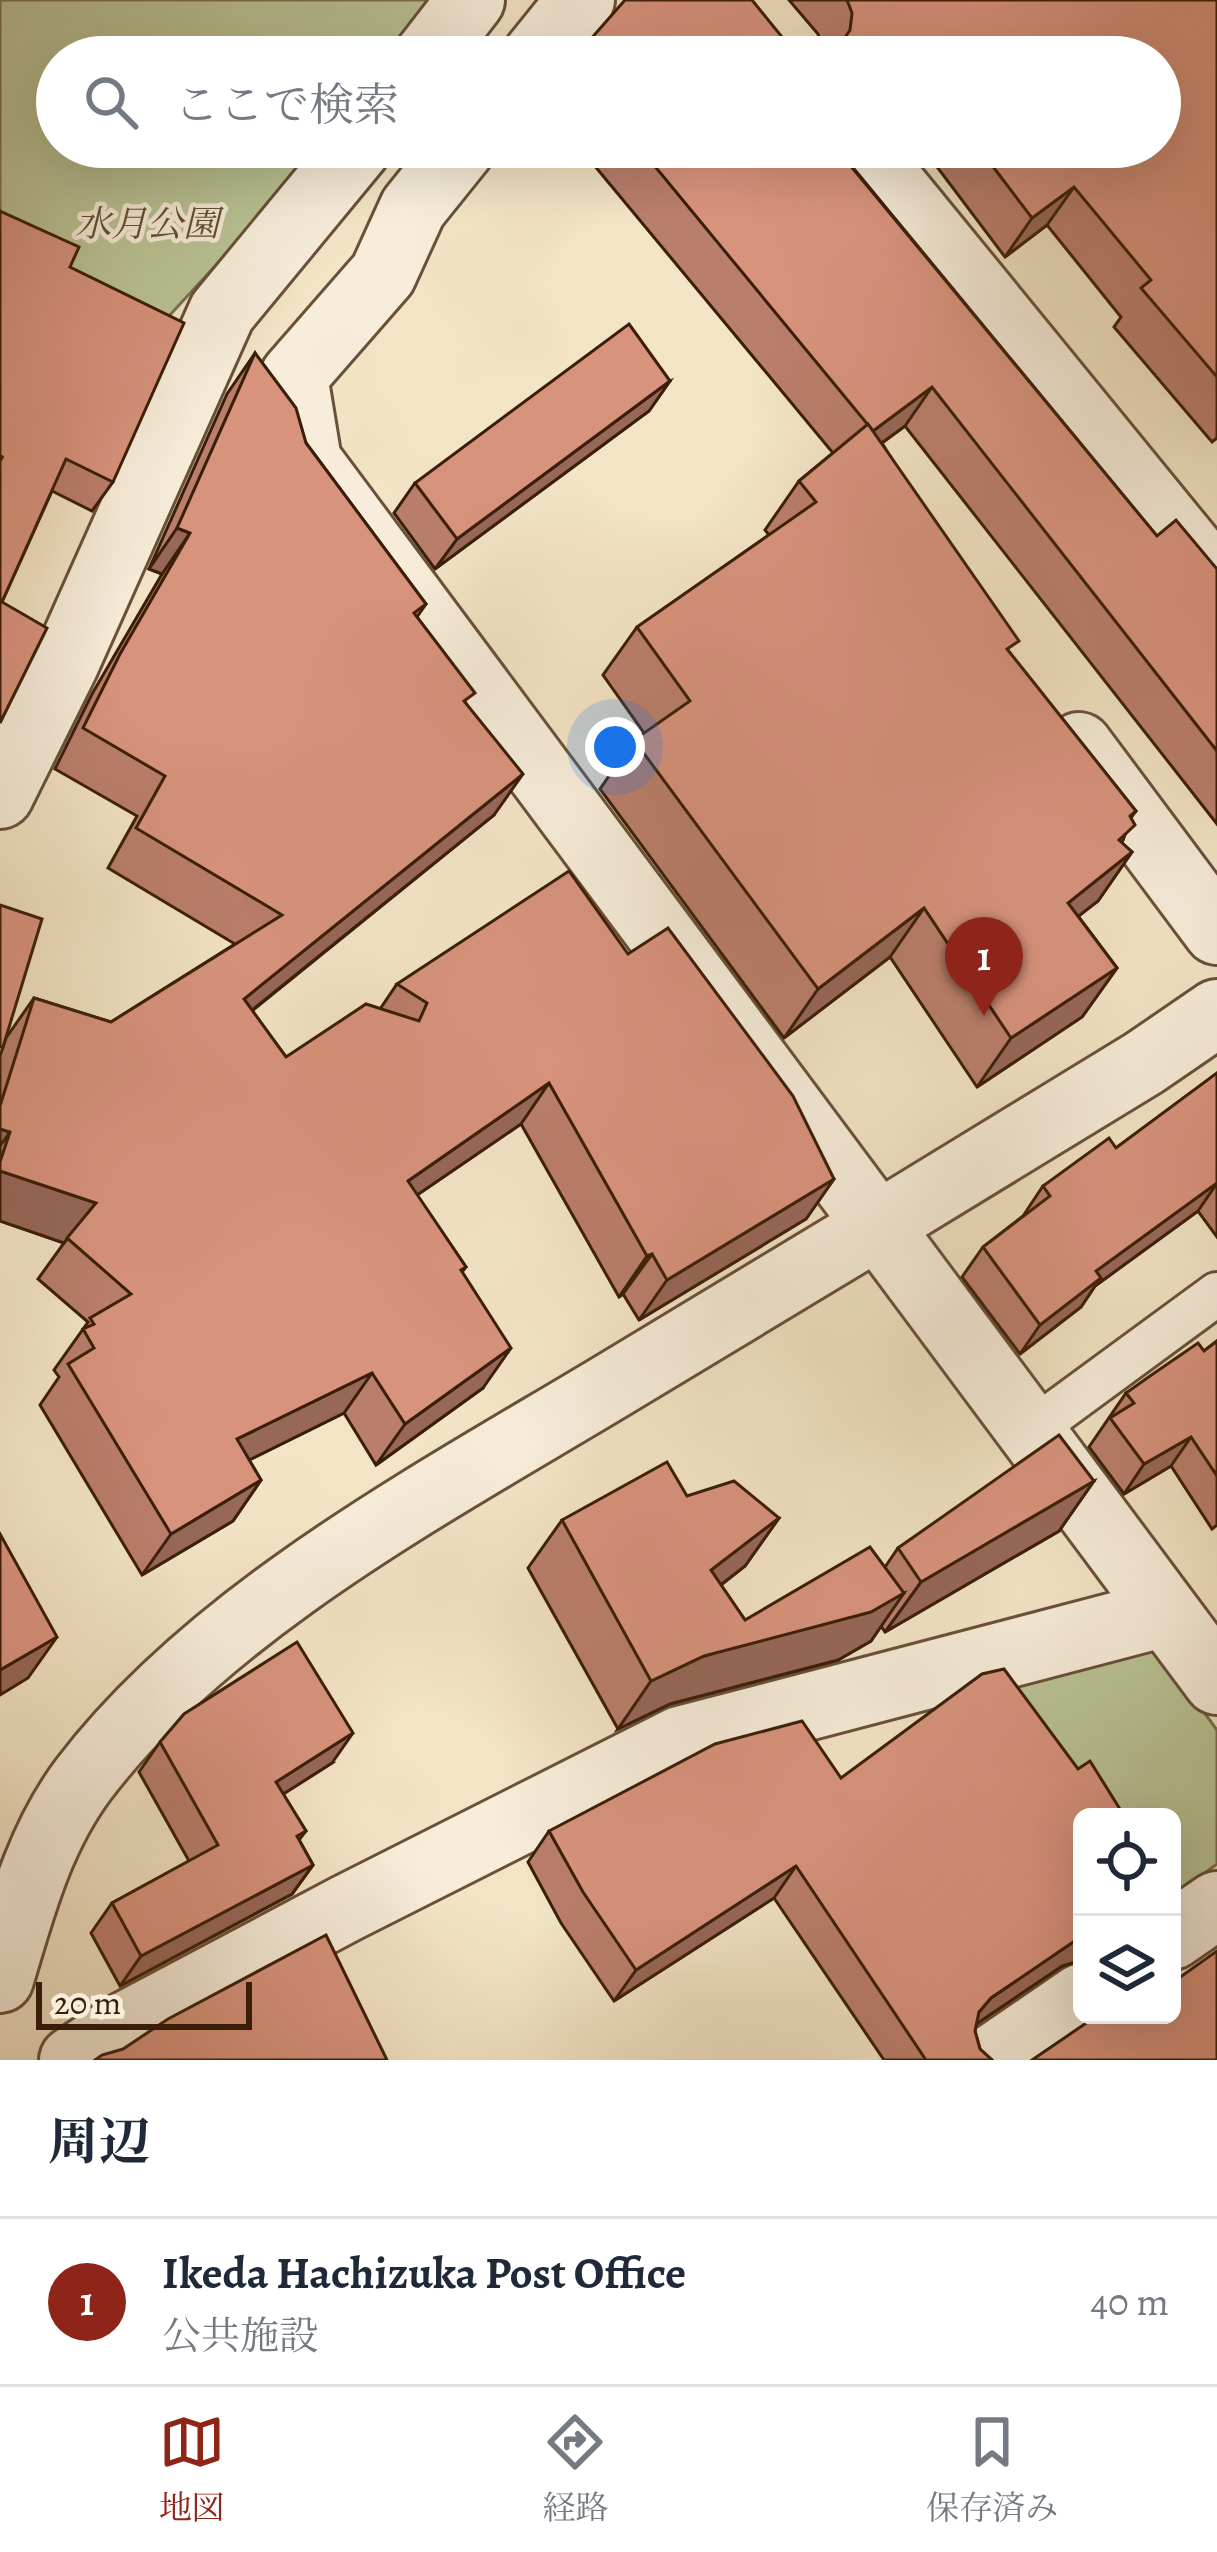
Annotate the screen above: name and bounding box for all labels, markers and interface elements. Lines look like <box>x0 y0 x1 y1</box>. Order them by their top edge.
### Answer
search box <box>36 36 1181 168</box>
icon: search <box>78 69 144 135</box>
text: ここで検索 <box>174 74 399 136</box>
park label: 水月公園 <box>75 199 224 248</box>
your location <box>585 717 645 777</box>
pin: 1 <box>945 917 1023 1016</box>
map controls <box>1073 1808 1181 2024</box>
button: locate <box>1073 1808 1181 1916</box>
button: layers <box>1073 1916 1181 2024</box>
scale bar <box>36 1976 252 2029</box>
text: 20 m <box>54 1980 121 2025</box>
text: 周辺 <box>48 2107 150 2177</box>
text: Ikeda Hachizuka Post Office <box>162 2242 686 2304</box>
text: 1 <box>80 2275 94 2328</box>
text: 40 m <box>1090 2275 1169 2328</box>
text: 公共施設 <box>162 2309 318 2362</box>
tab: 地図 <box>159 2409 225 2530</box>
tab: 経路 <box>542 2409 608 2530</box>
tab: 保存済み <box>926 2409 1058 2530</box>

